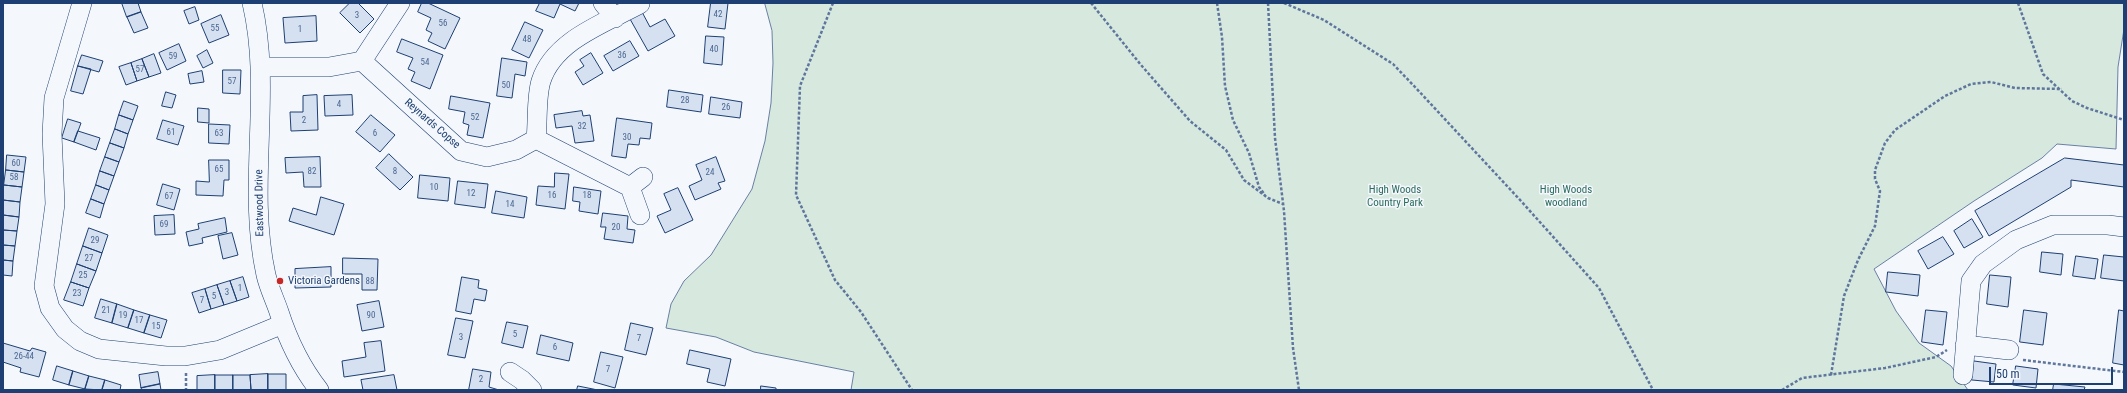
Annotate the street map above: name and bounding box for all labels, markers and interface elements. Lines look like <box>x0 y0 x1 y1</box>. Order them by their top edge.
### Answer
house number: 42 <box>714 10 722 20</box>
house number: 3 <box>355 11 359 21</box>
house number: 56 <box>439 19 447 29</box>
house number: 55 <box>211 24 219 34</box>
house number: 1 <box>298 25 302 35</box>
house number: 48 <box>523 35 531 45</box>
house number: 40 <box>710 45 718 55</box>
house number: 36 <box>618 51 626 61</box>
house number: 59 <box>169 52 177 62</box>
house number: 54 <box>421 58 429 68</box>
house number: 57 <box>136 65 144 75</box>
house number: 57 <box>228 77 236 87</box>
house number: 50 <box>502 81 510 91</box>
street label: Reynards Copse <box>401 96 463 152</box>
house number: 28 <box>681 96 689 106</box>
house number: 4 <box>337 100 341 110</box>
house number: 26 <box>722 103 730 113</box>
house number: 52 <box>471 113 479 123</box>
house number: 2 <box>302 116 306 126</box>
house number: 32 <box>578 122 586 132</box>
house number: 61 <box>167 128 175 138</box>
house number: 63 <box>215 129 223 139</box>
house number: 6 <box>373 129 377 139</box>
house number: 30 <box>623 133 631 143</box>
house number: 60 <box>12 159 20 169</box>
house number: 65 <box>215 165 223 175</box>
house number: 82 <box>308 167 316 177</box>
house number: 8 <box>393 167 397 177</box>
house number: 24 <box>706 168 714 178</box>
street label: Eastwood Drive <box>253 169 267 237</box>
house number: 58 <box>10 173 18 183</box>
house number: 10 <box>430 183 438 193</box>
park label: High Woods Country Park <box>1367 183 1423 209</box>
park label: High Woods woodland <box>1540 183 1592 209</box>
house number: 12 <box>467 189 475 199</box>
house number: 16 <box>548 191 556 201</box>
house number: 18 <box>583 191 591 201</box>
house number: 67 <box>165 192 173 202</box>
house number: 14 <box>506 200 514 210</box>
house number: 69 <box>160 220 168 230</box>
house number: 20 <box>612 223 620 233</box>
house number: 29 <box>91 236 99 246</box>
house number: 27 <box>85 254 93 264</box>
house number: 25 <box>79 271 87 281</box>
place label: Victoria Gardens <box>288 274 360 288</box>
marker: Victoria Gardens <box>275 276 285 286</box>
house number: 88 <box>366 277 374 287</box>
house number: 1 <box>238 284 242 294</box>
house number: 3 <box>225 288 229 298</box>
house number: 23 <box>73 289 81 299</box>
house number: 5 <box>212 292 216 302</box>
house number: 7 <box>200 296 204 306</box>
house number: 21 <box>102 306 110 316</box>
house number: 19 <box>119 311 127 321</box>
house number: 90 <box>367 311 375 321</box>
house number: 17 <box>135 316 143 326</box>
house number: 15 <box>152 322 160 332</box>
house number: 5 <box>513 330 517 340</box>
house number: 3 <box>459 333 463 343</box>
house number: 7 <box>637 334 641 344</box>
house number: 6 <box>553 343 557 353</box>
house number: 26-44 <box>14 352 34 362</box>
scale bar <box>1991 359 2115 385</box>
house number: 7 <box>606 365 610 375</box>
text: 50 m <box>1996 367 2020 381</box>
house number: 2 <box>479 375 483 385</box>

